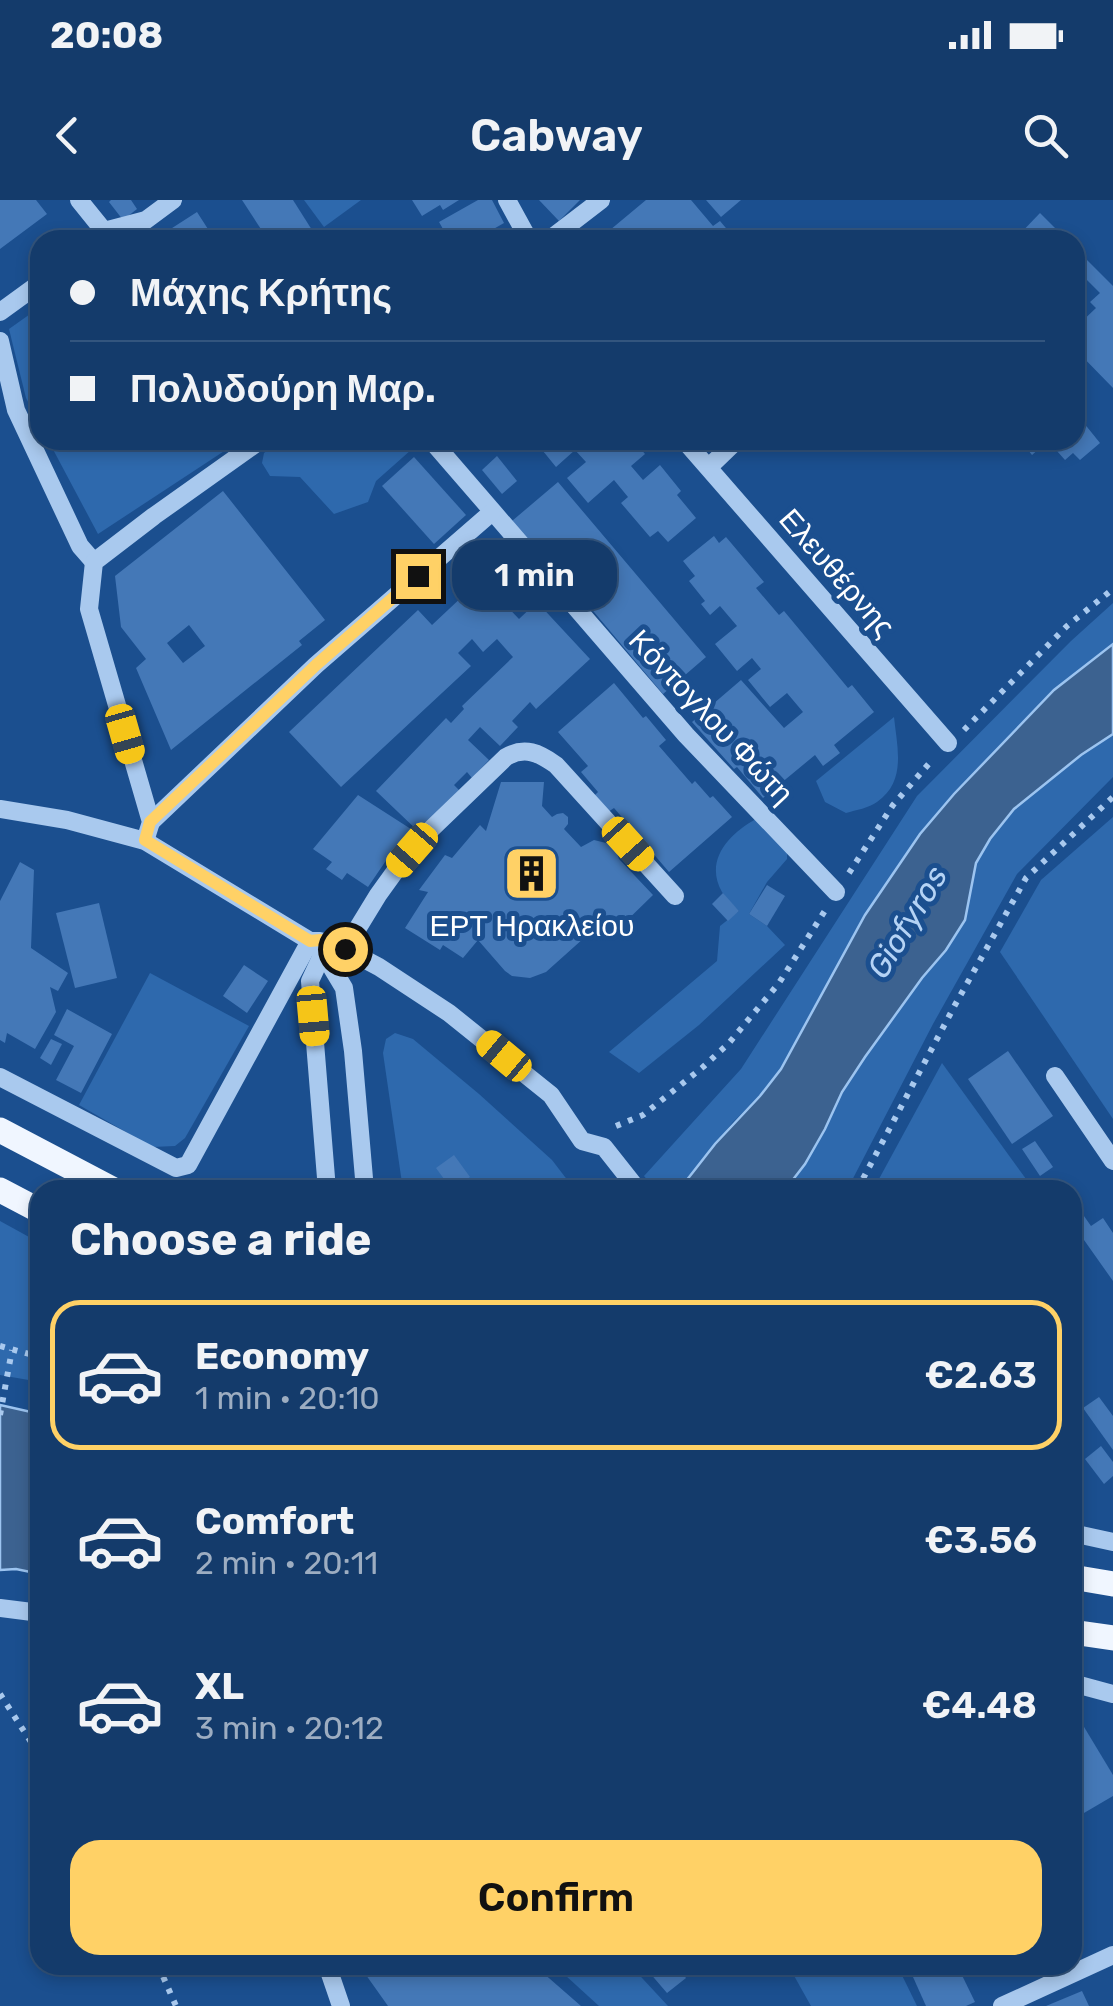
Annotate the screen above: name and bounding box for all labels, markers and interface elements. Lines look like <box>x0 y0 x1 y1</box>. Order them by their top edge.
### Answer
text: 20:08 <box>50 12 163 58</box>
icon: back <box>40 108 95 163</box>
icon: search <box>1018 108 1073 163</box>
text: Cabway <box>470 109 643 162</box>
text: Μάχης Κρήτης <box>130 270 392 316</box>
text: Πολυδούρη Μαρ. <box>130 366 436 412</box>
street label: Ελευθέρνης <box>772 502 902 644</box>
callout: 1 min <box>453 541 618 611</box>
route end <box>396 554 441 599</box>
text: 1 min <box>494 556 575 594</box>
street label: Κόντογλου Φώτη <box>621 622 801 812</box>
car <box>102 701 148 767</box>
car <box>597 812 659 876</box>
car <box>381 818 443 882</box>
building icon: ΕΡΤ Ηρακλείου <box>502 844 562 904</box>
water label: Giofyros <box>859 859 955 985</box>
place label: ΕΡΤ Ηρακλείου <box>430 908 634 944</box>
route start <box>323 927 368 972</box>
car <box>295 985 331 1047</box>
car <box>471 1025 537 1087</box>
text: Choose a ride <box>70 1213 372 1266</box>
icon: car <box>75 1330 165 1420</box>
text: Economy <box>195 1333 369 1379</box>
text: €2.63 <box>925 1352 1037 1398</box>
text: 1 min · 20:10 <box>195 1379 380 1417</box>
icon: car <box>75 1495 165 1585</box>
text: Comfort <box>195 1498 354 1544</box>
text: €3.56 <box>924 1517 1037 1563</box>
text: 2 min · 20:11 <box>195 1544 378 1582</box>
icon: car <box>75 1660 165 1750</box>
text: XL <box>195 1663 244 1709</box>
text: €4.48 <box>922 1682 1037 1728</box>
text: 3 min · 20:12 <box>195 1709 384 1747</box>
button: Confirm <box>70 1840 1042 1955</box>

